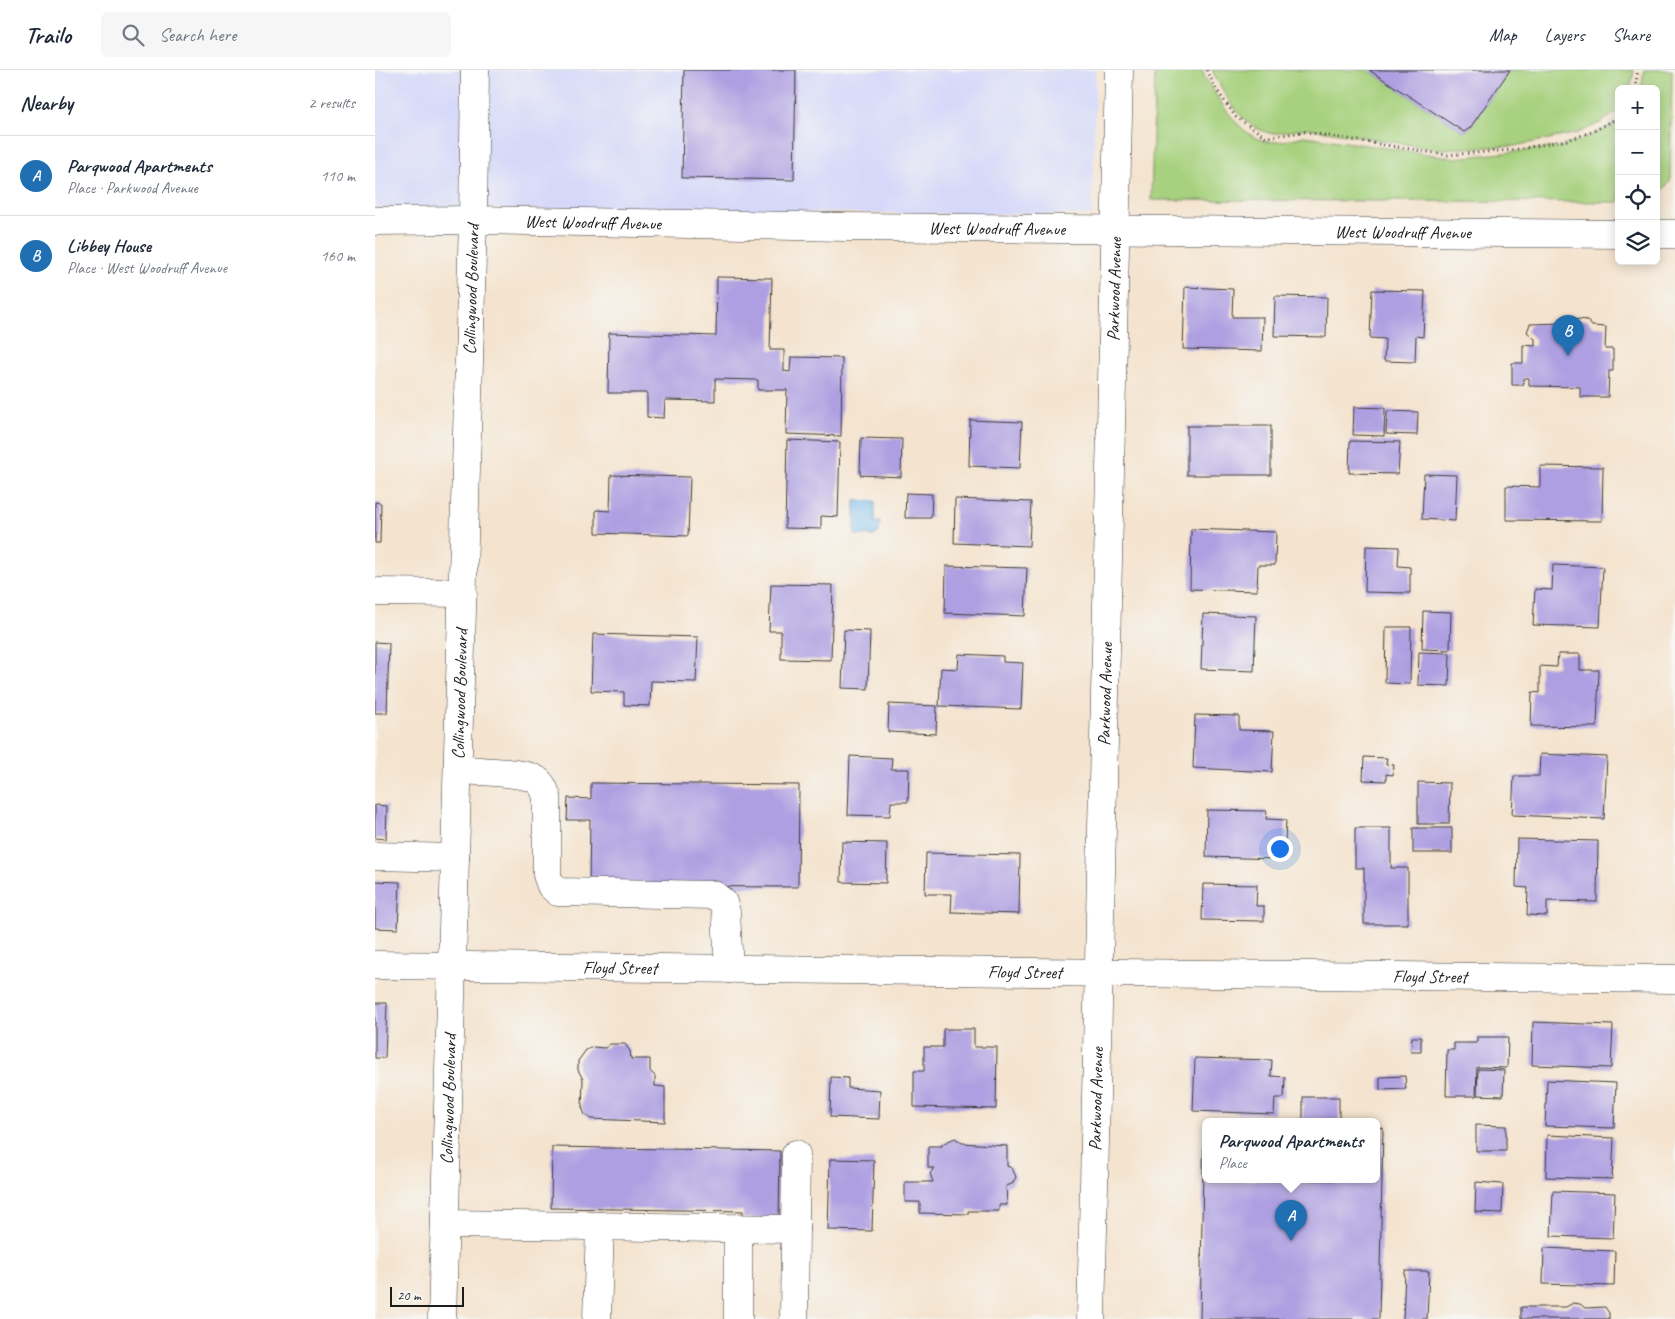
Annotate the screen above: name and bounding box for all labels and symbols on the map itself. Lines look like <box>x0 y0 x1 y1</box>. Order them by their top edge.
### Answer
street label: West Woodruff Avenue <box>525 210 662 235</box>
street label: West Woodruff Avenue <box>929 217 1066 240</box>
street label: West Woodruff Avenue <box>1335 220 1472 244</box>
street label: Collingwood Boulevard <box>458 221 484 355</box>
street label: Parkwood Avenue <box>1102 236 1126 341</box>
pin: B <box>1552 315 1584 356</box>
street label: Collingwood Boulevard <box>447 626 473 760</box>
street label: Parkwood Avenue <box>1093 641 1117 746</box>
your location <box>1267 836 1293 862</box>
street label: Floyd Street <box>583 956 660 979</box>
street label: Floyd Street <box>988 961 1065 983</box>
street label: Floyd Street <box>1393 965 1470 988</box>
street label: Collingwood Boulevard <box>435 1031 461 1165</box>
street label: Parkwood Avenue <box>1084 1046 1108 1151</box>
pin: A <box>1275 1200 1307 1241</box>
scale bar <box>390 1284 464 1307</box>

